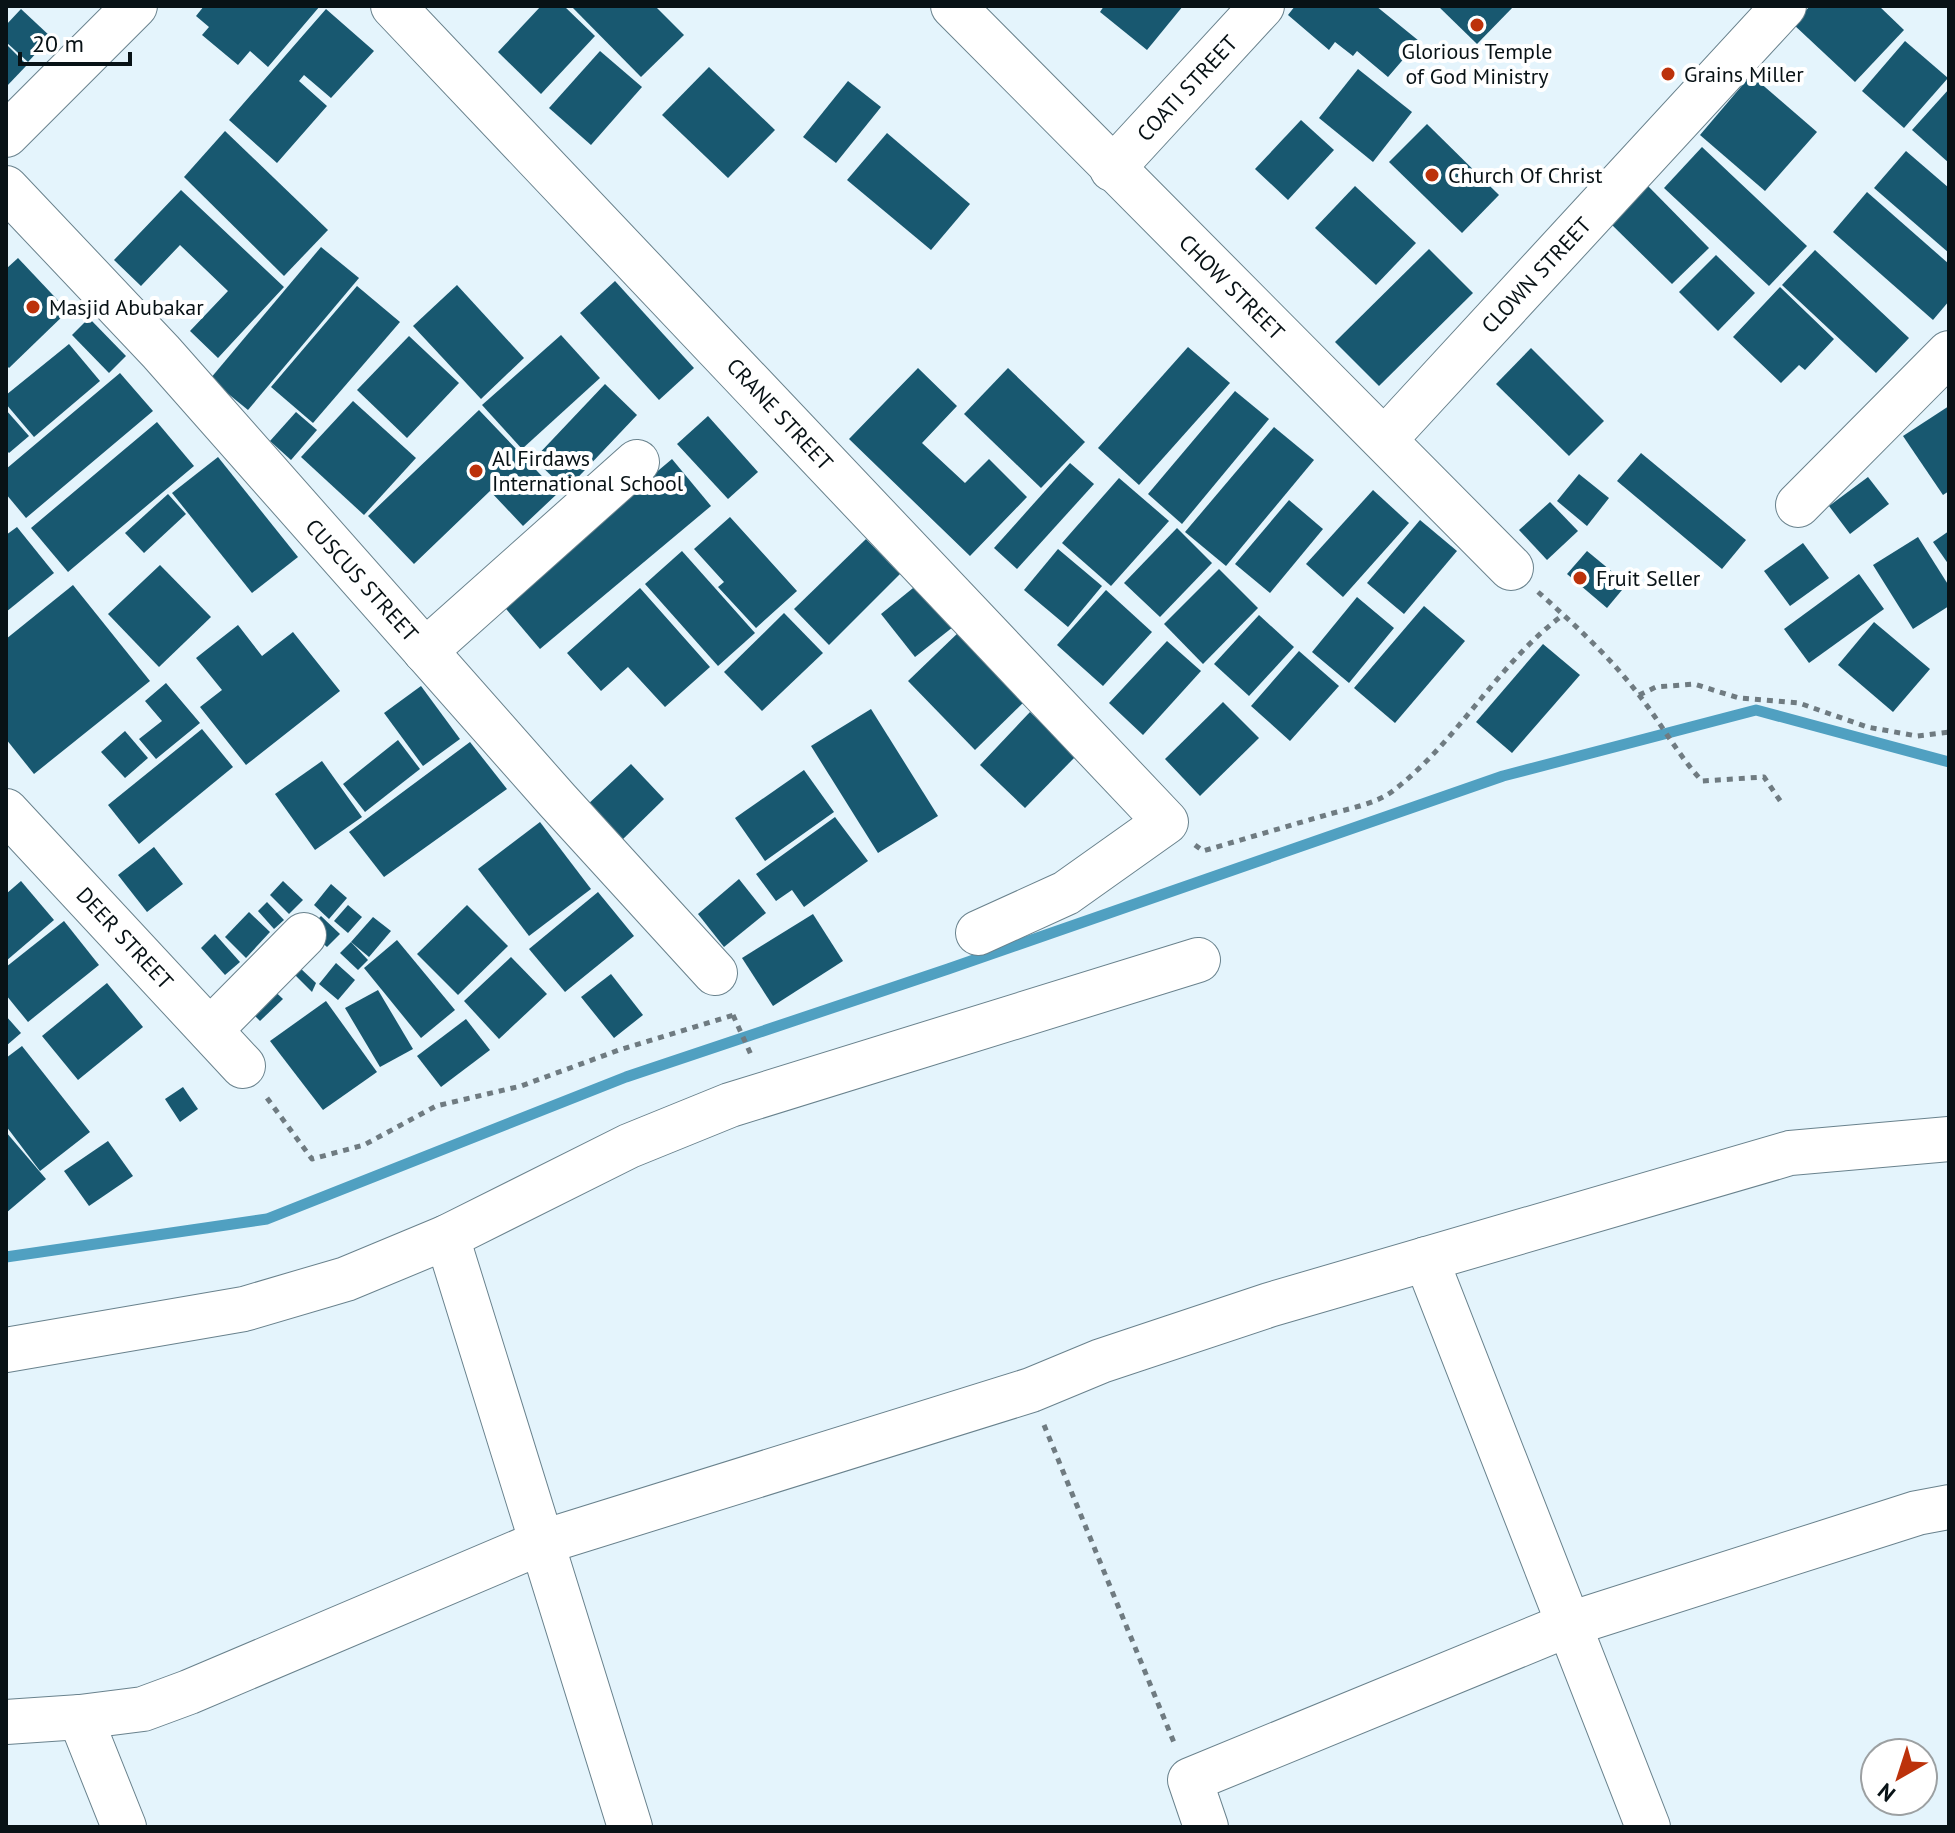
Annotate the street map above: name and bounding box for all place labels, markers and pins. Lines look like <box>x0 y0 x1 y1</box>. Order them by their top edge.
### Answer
marker: Glorious Temple of God Ministry <box>1468 16 1486 34</box>
place label: Glorious Temple of God Ministry <box>1401 37 1553 90</box>
place label: Grains Miller <box>1684 60 1804 88</box>
marker: Grains Miller <box>1659 65 1677 83</box>
place label: Church Of Christ <box>1448 161 1603 189</box>
marker: Church Of Christ <box>1423 166 1441 184</box>
place label: Masjid Abubakar <box>49 293 204 321</box>
marker: Masjid Abubakar <box>24 298 42 316</box>
place label: Al Firdaws International School <box>492 444 684 497</box>
marker: Al Firdaws International School <box>467 462 485 480</box>
place label: Fruit Seller <box>1596 564 1701 592</box>
marker: Fruit Seller <box>1571 569 1589 587</box>

